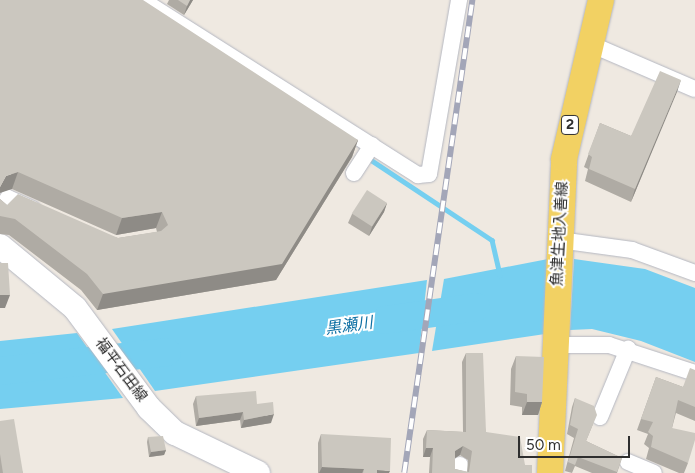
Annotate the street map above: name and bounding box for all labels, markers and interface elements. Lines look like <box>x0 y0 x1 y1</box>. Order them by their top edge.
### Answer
road number: 2 <box>560 114 580 136</box>
street label: 魚津生地入善線 <box>548 181 572 287</box>
water label: 黒瀬川 <box>324 313 374 339</box>
street label: 福平石田線 <box>91 335 151 405</box>
scale bar <box>520 426 632 458</box>
text: 50 m <box>526 436 561 454</box>

